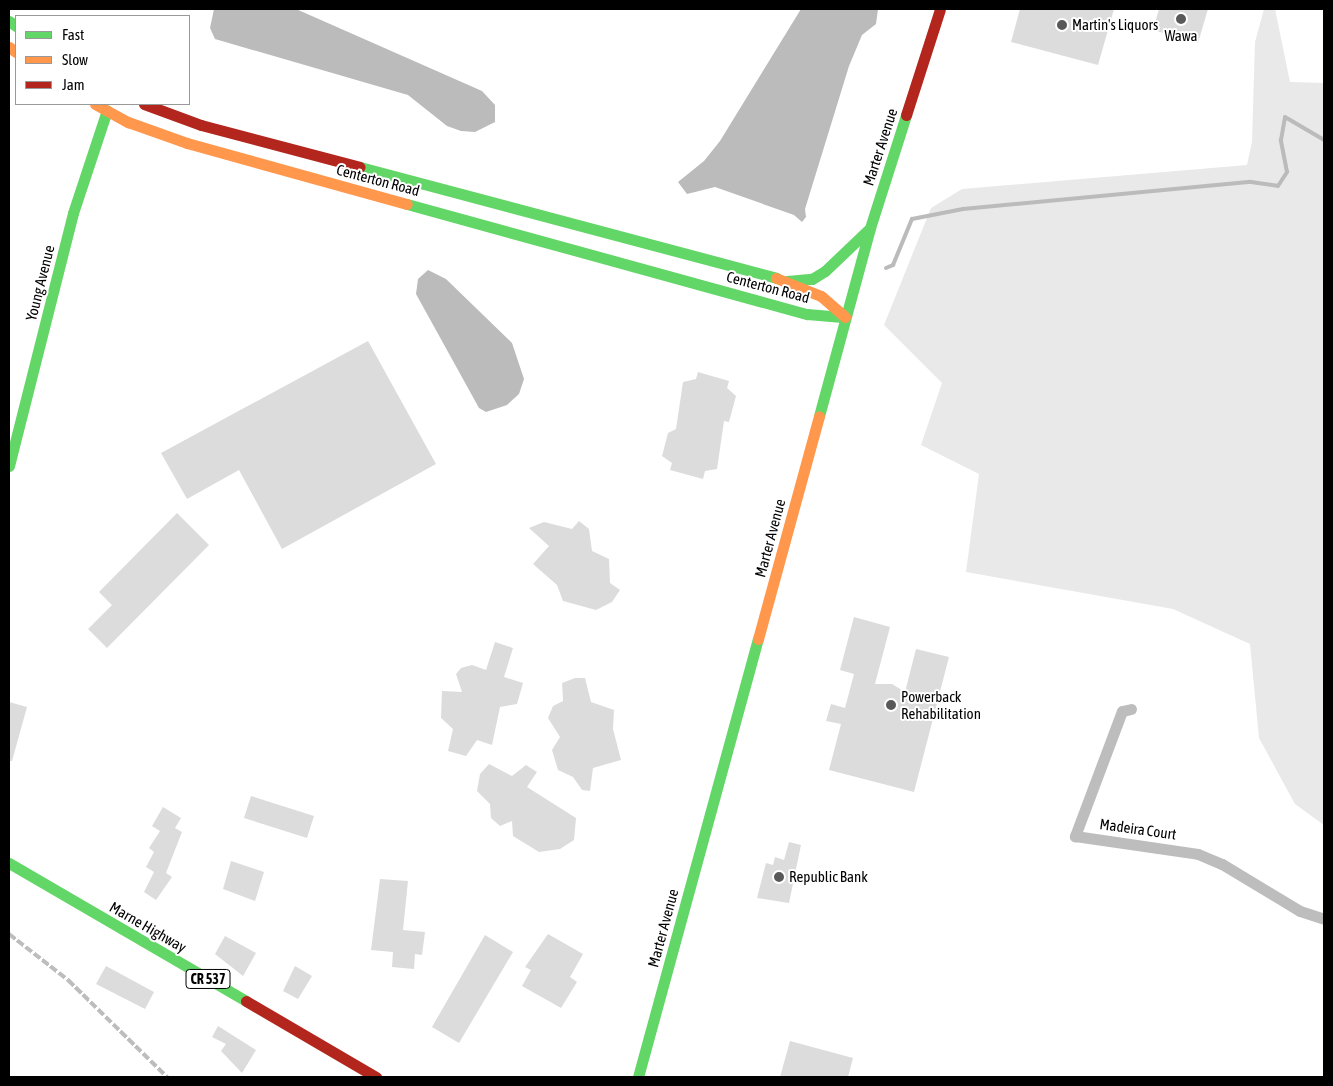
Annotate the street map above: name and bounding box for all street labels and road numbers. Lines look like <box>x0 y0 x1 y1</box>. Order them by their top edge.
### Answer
street label: Marter Avenue <box>859 106 901 188</box>
street label: Centerton Road <box>334 160 422 200</box>
street label: Young Avenue <box>22 243 58 323</box>
street label: Centerton Road <box>724 267 812 307</box>
street label: Marter Avenue <box>751 497 789 579</box>
street label: Madeira Court <box>1099 815 1177 843</box>
street label: Marter Avenue <box>644 887 682 969</box>
street label: Marne Highway <box>107 898 189 956</box>
road number: CR 537 <box>186 968 230 991</box>

